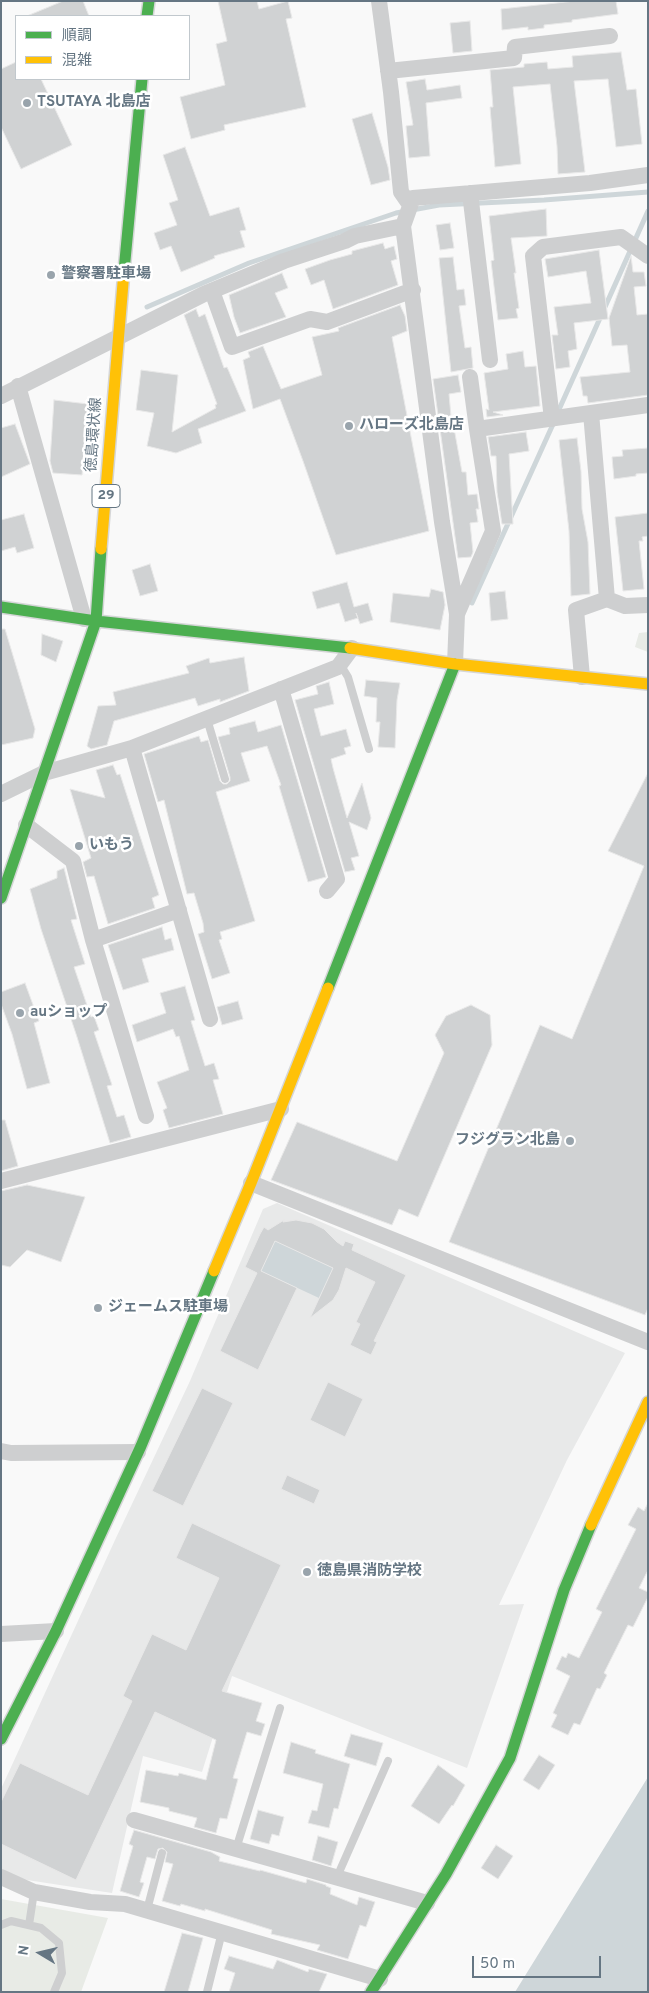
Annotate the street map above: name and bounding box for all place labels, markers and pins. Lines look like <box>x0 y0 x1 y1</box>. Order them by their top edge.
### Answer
place label: TSUTAYA 北島店 <box>37 94 151 112</box>
marker: TSUTAYA 北島店 <box>21 97 33 109</box>
place label: 警察署駐車場 <box>61 266 151 284</box>
marker: 警察署駐車場 <box>45 269 57 281</box>
place label: ハローズ北島店 <box>359 417 464 435</box>
marker: ハローズ北島店 <box>343 420 355 432</box>
place label: いもう <box>89 837 134 855</box>
marker: いもう <box>73 840 85 852</box>
place label: auショップ <box>30 1004 107 1022</box>
marker: auショップ <box>14 1007 26 1019</box>
place label: フジグラン北島 <box>455 1132 560 1150</box>
marker: フジグラン北島 <box>564 1135 576 1147</box>
place label: ジェームス駐車場 <box>108 1299 228 1317</box>
marker: ジェームス駐車場 <box>92 1302 104 1314</box>
place label: 徳島県消防学校 <box>317 1563 422 1581</box>
marker: 徳島県消防学校 <box>301 1566 313 1578</box>

